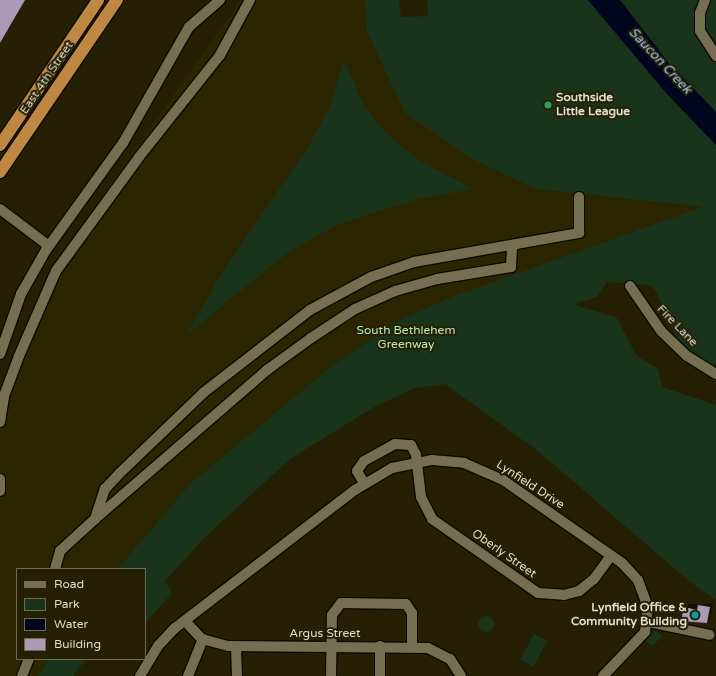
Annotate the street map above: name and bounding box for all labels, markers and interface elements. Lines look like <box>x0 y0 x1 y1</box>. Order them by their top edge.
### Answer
water label: Saucon Creek <box>625 25 695 97</box>
street label: East 4th Street <box>17 39 77 117</box>
place label: Southside Little League <box>556 91 630 119</box>
marker: Southside Little League <box>543 100 553 110</box>
street label: Fire Lane <box>654 302 700 350</box>
park label: South Bethlehem Greenway <box>357 324 455 352</box>
street label: Lynfield Drive <box>493 458 567 512</box>
street label: Oberly Street <box>469 526 539 582</box>
legend <box>16 568 146 660</box>
text: Road <box>54 577 84 591</box>
text: Park <box>54 597 80 611</box>
place label: Lynfield Office & Community Building <box>571 601 687 629</box>
marker: Lynfield Office & Community Building <box>690 610 700 620</box>
text: Water <box>54 617 88 631</box>
street label: Argus Street <box>289 627 361 641</box>
text: Building <box>54 637 101 651</box>

